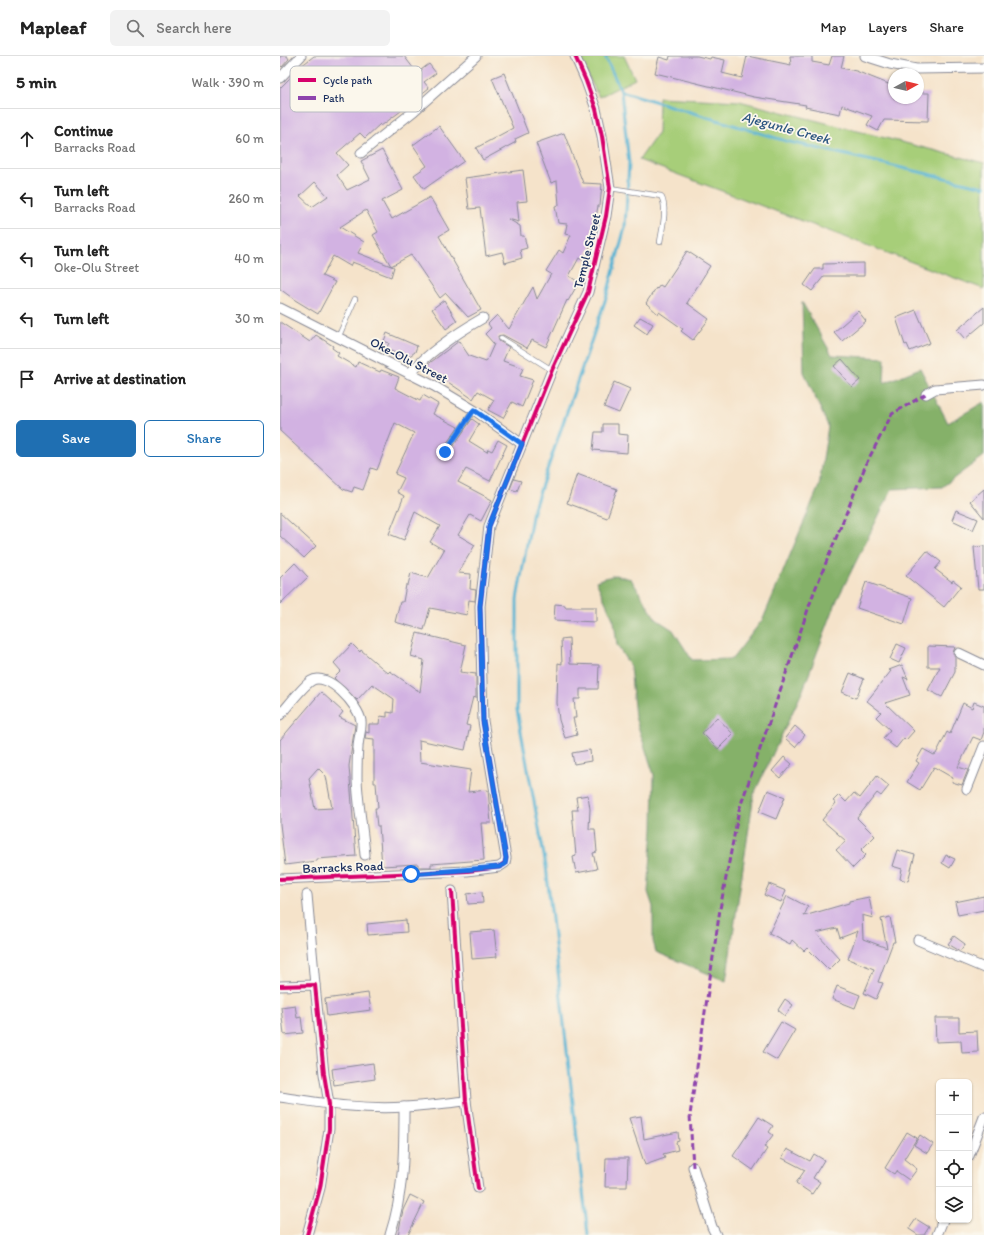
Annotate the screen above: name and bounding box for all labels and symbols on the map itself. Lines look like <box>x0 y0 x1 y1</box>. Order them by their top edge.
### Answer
legend <box>290 66 422 112</box>
north arrow <box>888 68 924 104</box>
text: Cycle path <box>323 74 372 87</box>
text: Path <box>323 92 345 105</box>
water label: Ajegunle Creek <box>740 108 833 148</box>
street label: Temple Street <box>570 212 604 290</box>
street label: Oke-Olu Street <box>368 334 450 386</box>
route end <box>436 443 454 461</box>
street label: Barracks Road <box>302 858 384 876</box>
route start <box>402 865 420 883</box>

